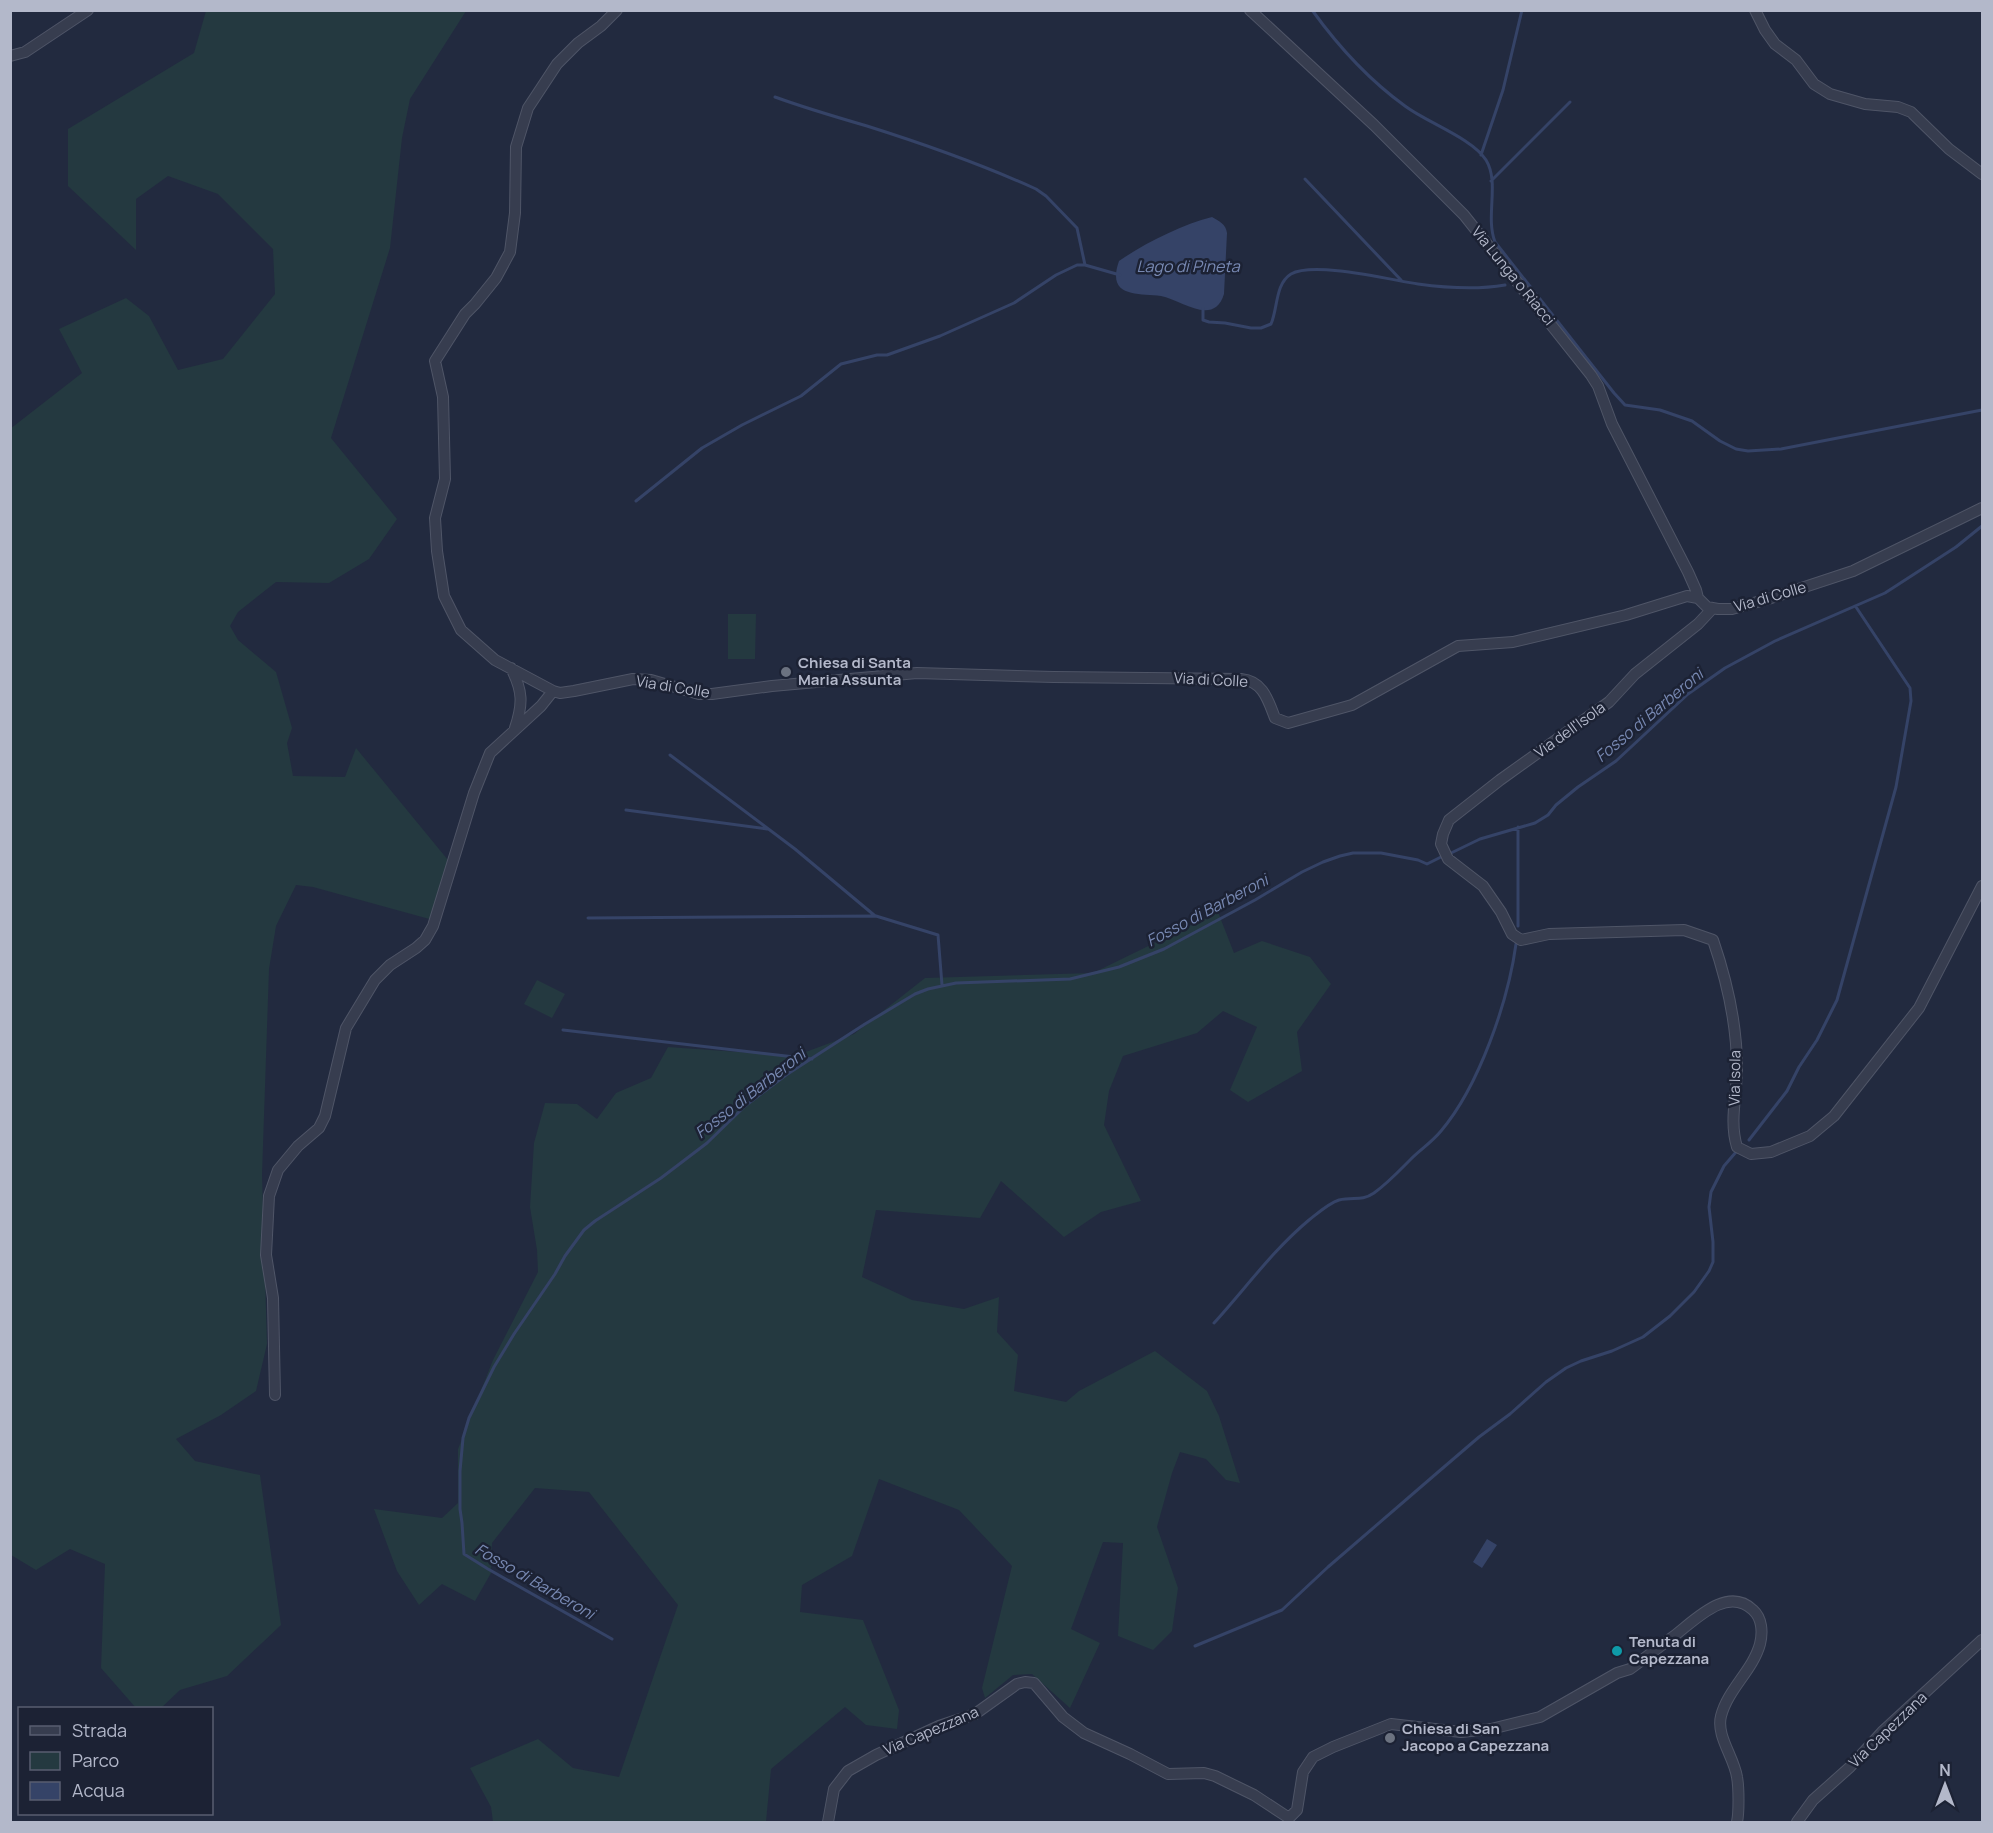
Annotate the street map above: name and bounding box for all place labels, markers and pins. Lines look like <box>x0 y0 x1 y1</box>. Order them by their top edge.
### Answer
place label: Chiesa di Santa Maria Assunta <box>798 652 911 690</box>
marker: Chiesa di Santa Maria Assunta <box>779 665 793 679</box>
place label: Tenuta di Capezzana <box>1629 1631 1709 1669</box>
marker: Tenuta di Capezzana <box>1610 1644 1624 1658</box>
place label: Chiesa di San Jacopo a Capezzana <box>1402 1718 1549 1756</box>
marker: Chiesa di San Jacopo a Capezzana <box>1383 1731 1397 1745</box>

